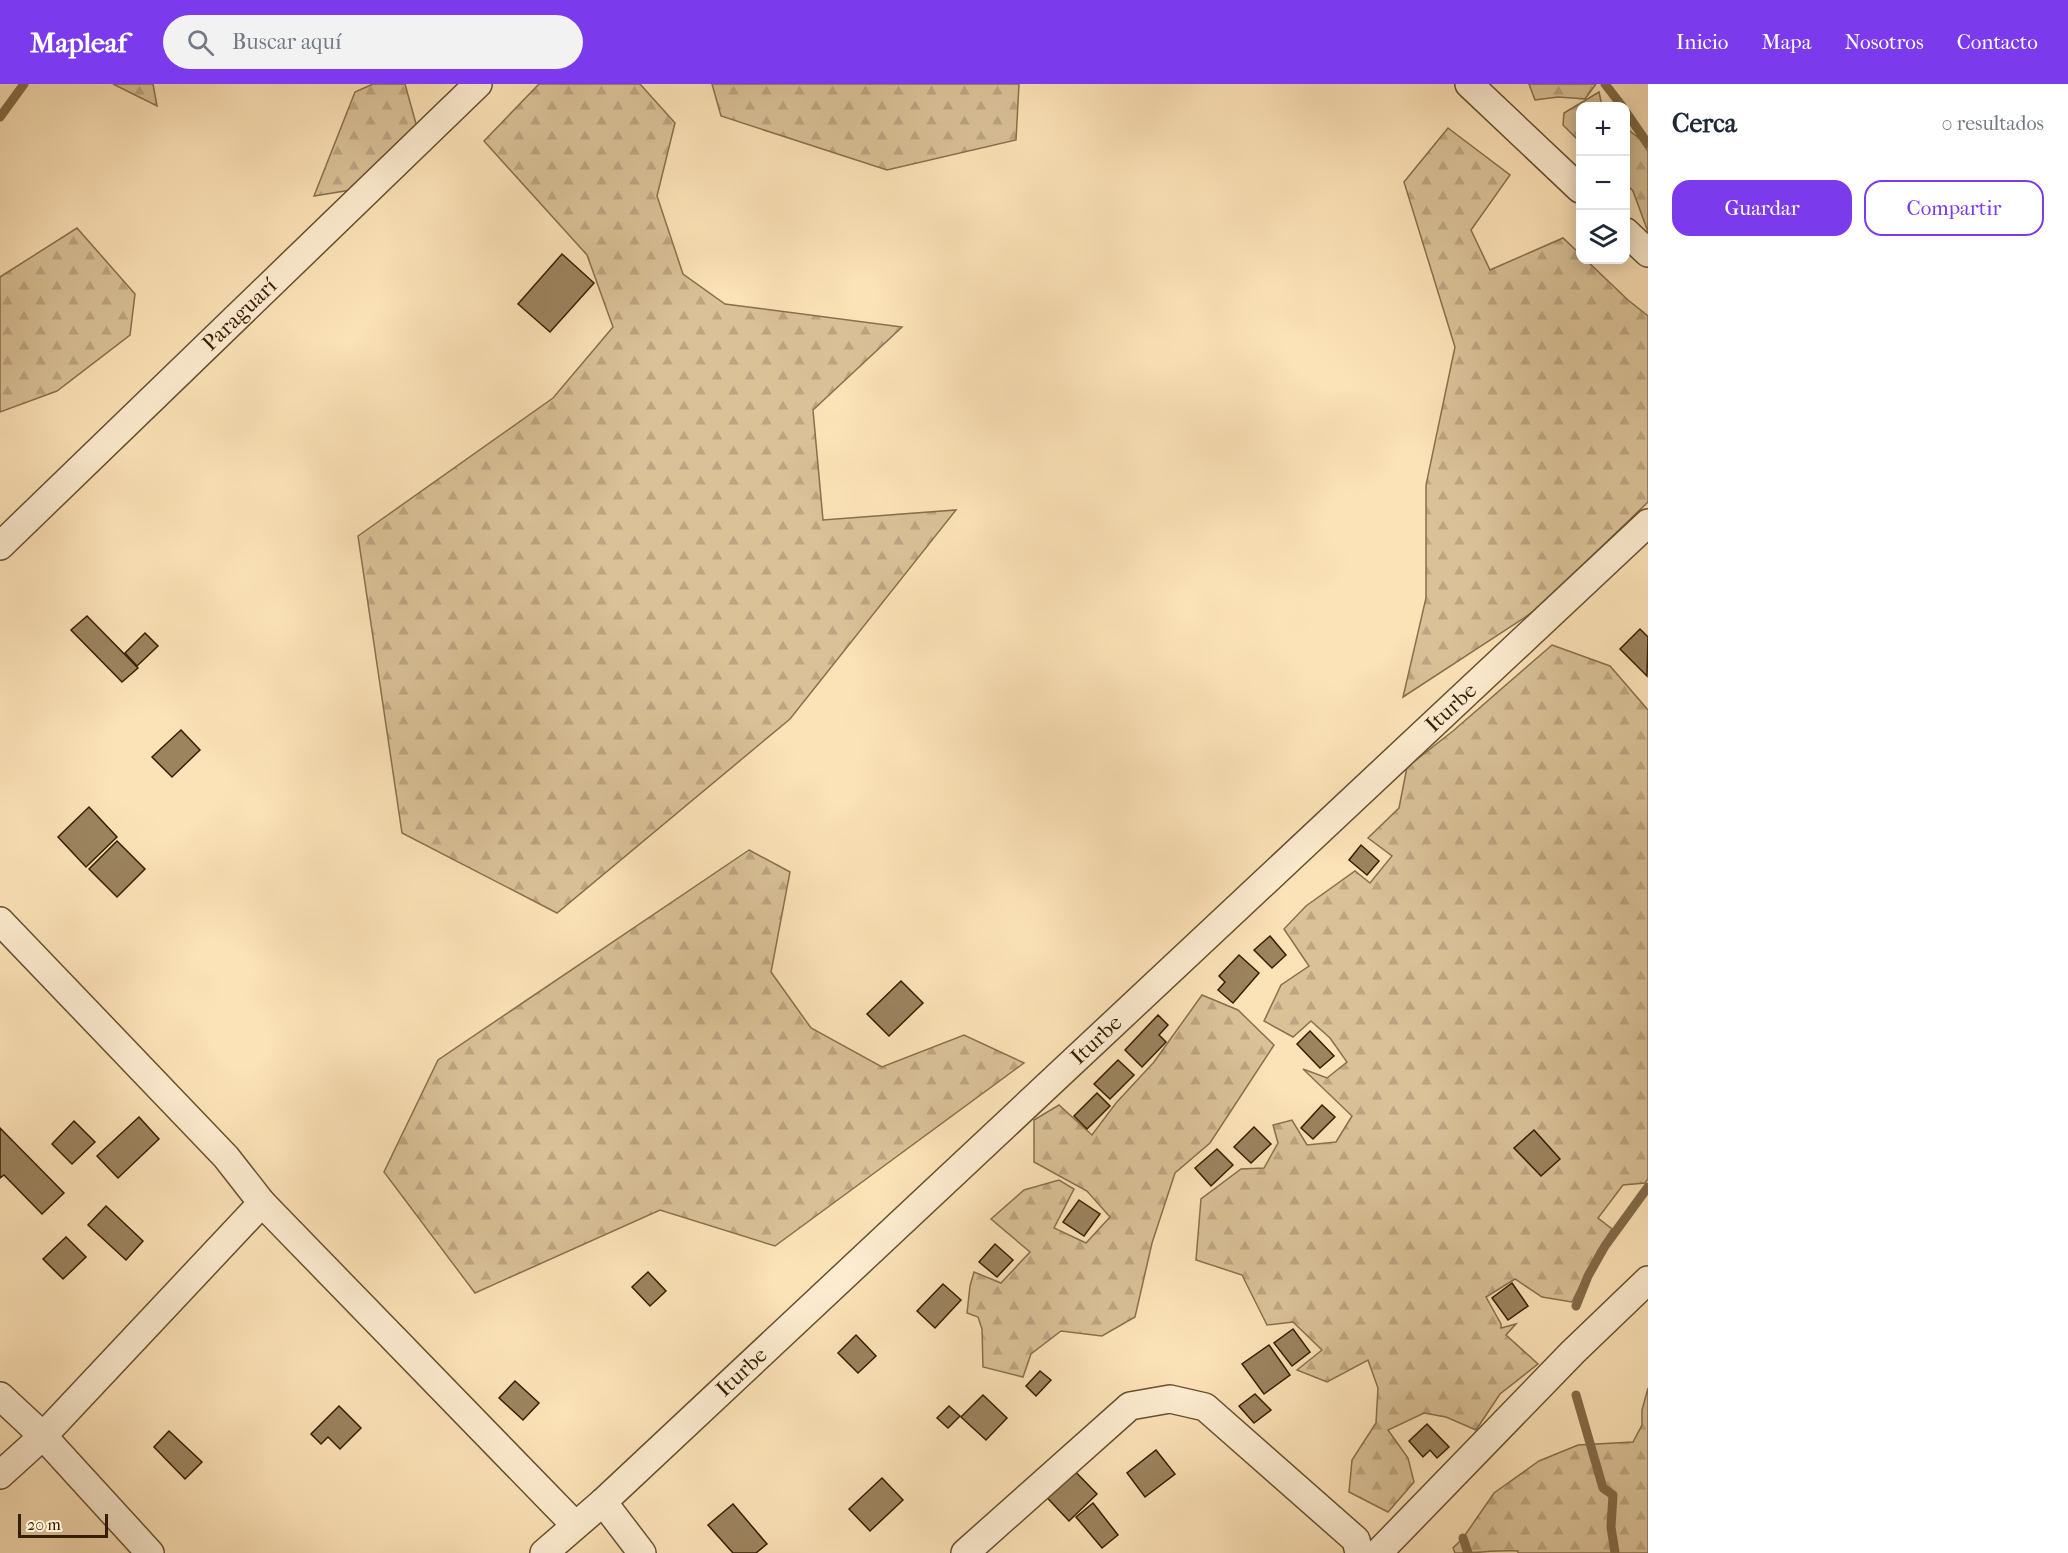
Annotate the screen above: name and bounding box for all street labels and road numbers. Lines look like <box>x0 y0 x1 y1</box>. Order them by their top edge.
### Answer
street label: Paraguarí <box>197 272 282 356</box>
street label: Iturbe <box>1420 677 1482 738</box>
street label: Iturbe <box>1065 1010 1127 1070</box>
street label: Iturbe <box>711 1342 773 1402</box>

